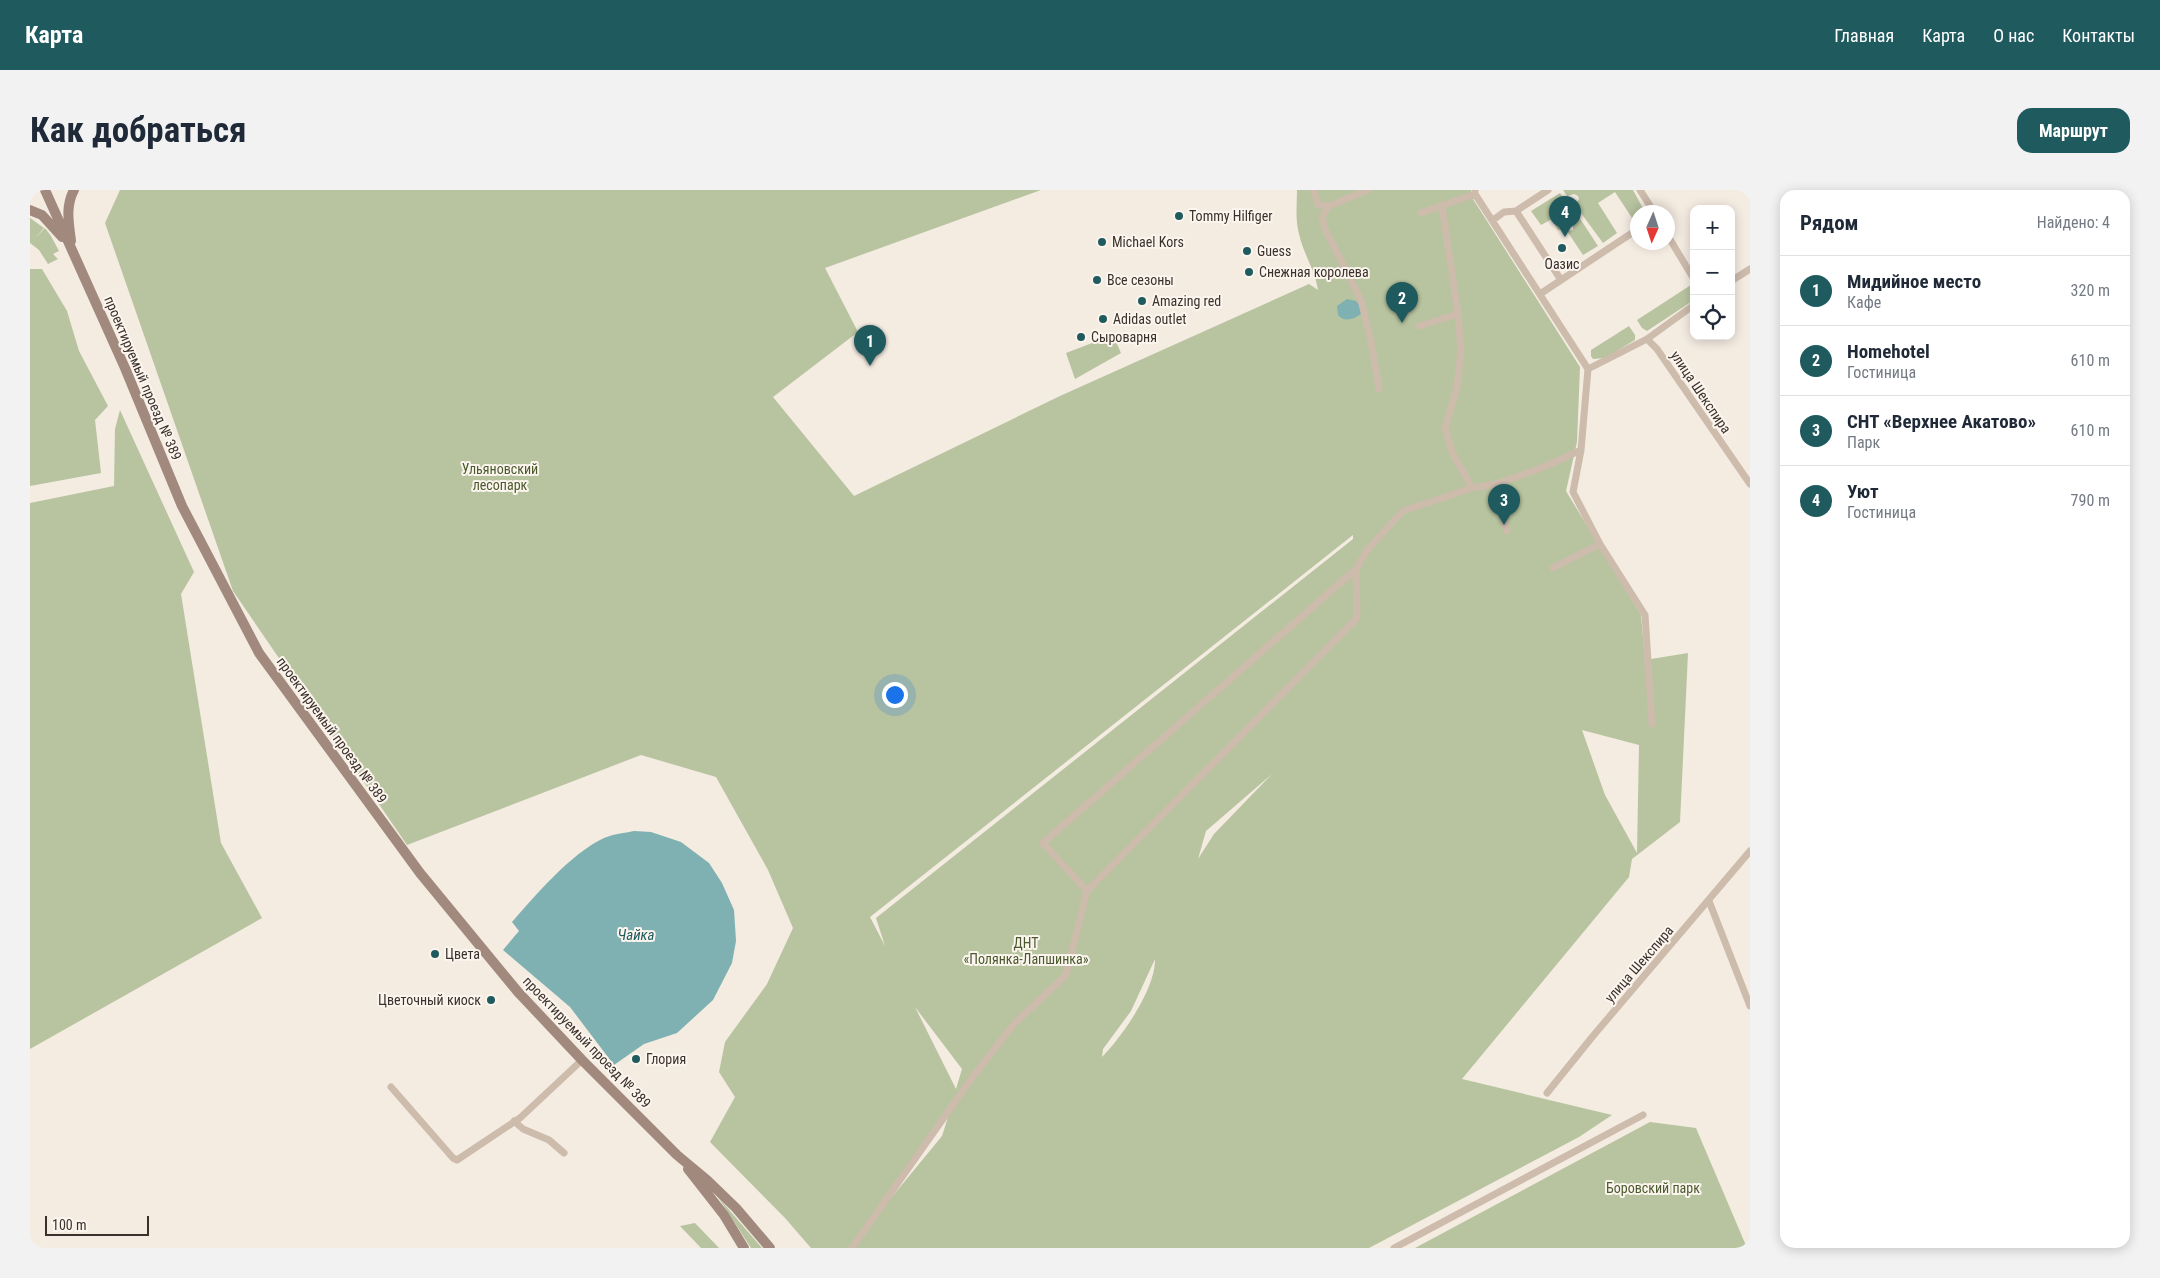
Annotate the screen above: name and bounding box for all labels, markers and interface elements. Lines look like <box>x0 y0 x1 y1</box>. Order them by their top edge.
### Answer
text: Карта <box>25 21 83 49</box>
text: Главная <box>1834 25 1894 46</box>
text: Карта <box>1922 25 1965 46</box>
text: О нас <box>1993 25 2034 46</box>
text: Контакты <box>2062 25 2135 46</box>
button: Маршрут <box>2017 108 2130 153</box>
text: Как добраться <box>30 110 246 151</box>
pin: 4 <box>1549 196 1581 237</box>
north arrow <box>1630 205 1675 250</box>
map controls <box>1690 205 1735 340</box>
button: + <box>1690 205 1735 250</box>
place label: Tommy Hilfiger <box>1189 208 1272 224</box>
marker: Tommy Hilfiger <box>1173 210 1185 222</box>
text: Рядом <box>1800 211 1859 235</box>
text: Найдено: 4 <box>2037 213 2110 232</box>
place label: Michael Kors <box>1112 234 1184 250</box>
marker: Michael Kors <box>1096 236 1108 248</box>
marker: Оазис <box>1556 242 1568 254</box>
place label: Guess <box>1257 243 1291 259</box>
marker: Guess <box>1241 245 1253 257</box>
button: − <box>1690 250 1735 295</box>
place label: Оазис <box>1545 256 1579 272</box>
place label: Снежная королева <box>1259 264 1369 280</box>
marker: Снежная королева <box>1243 266 1255 278</box>
text: Мидийное место <box>1847 270 1981 293</box>
place label: Все сезоны <box>1107 272 1174 288</box>
marker: Все сезоны <box>1091 274 1103 286</box>
text: 1 <box>1812 281 1820 300</box>
text: 320 m <box>2071 281 2110 300</box>
pin: 2 <box>1386 282 1418 323</box>
place label: Amazing red <box>1152 293 1221 309</box>
text: Кафе <box>1847 293 1881 312</box>
street label: проектируемый проезд № 389 <box>101 294 185 462</box>
marker: Amazing red <box>1136 295 1148 307</box>
button: locate <box>1690 295 1735 340</box>
place label: Adidas outlet <box>1113 311 1186 327</box>
marker: Adidas outlet <box>1097 313 1109 325</box>
pin: 1 <box>854 325 886 366</box>
place label: Сыроварня <box>1091 329 1157 345</box>
marker: Сыроварня <box>1075 331 1087 343</box>
text: Homehotel <box>1847 340 1930 363</box>
street label: улица Шекспира <box>1668 348 1734 436</box>
text: 2 <box>1812 351 1820 370</box>
text: 610 m <box>2071 351 2110 370</box>
text: Гостиница <box>1847 363 1916 382</box>
text: СНТ «Верхнее Акатово» <box>1847 410 2036 433</box>
text: 3 <box>1812 421 1820 440</box>
text: 610 m <box>2071 421 2110 440</box>
text: Парк <box>1847 433 1880 452</box>
park label: Ульяновский лесопарк <box>462 461 538 493</box>
text: Уют <box>1847 480 1879 503</box>
pin: 3 <box>1488 484 1520 525</box>
text: 4 <box>1812 491 1820 510</box>
text: 790 m <box>2071 491 2110 510</box>
text: Гостиница <box>1847 503 1916 522</box>
street label: проектируемый проезд № 389 <box>274 654 390 806</box>
your location <box>882 682 908 708</box>
street label: улица Шекспира <box>1601 923 1677 1005</box>
water label: Чайка <box>617 926 655 944</box>
park label: ДНТ «Полянка-Лапшинка» <box>963 935 1089 967</box>
place label: Цвета <box>445 946 480 962</box>
marker: Цвета <box>429 948 441 960</box>
street label: проектируемый проезд № 389 <box>520 973 654 1111</box>
place label: Цветочный киоск <box>378 992 481 1008</box>
marker: Цветочный киоск <box>485 994 497 1006</box>
place label: Глория <box>646 1051 686 1067</box>
marker: Глория <box>630 1053 642 1065</box>
park label: Боровский парк <box>1606 1180 1700 1196</box>
scale bar <box>45 1213 149 1236</box>
text: 100 m <box>52 1217 87 1233</box>

